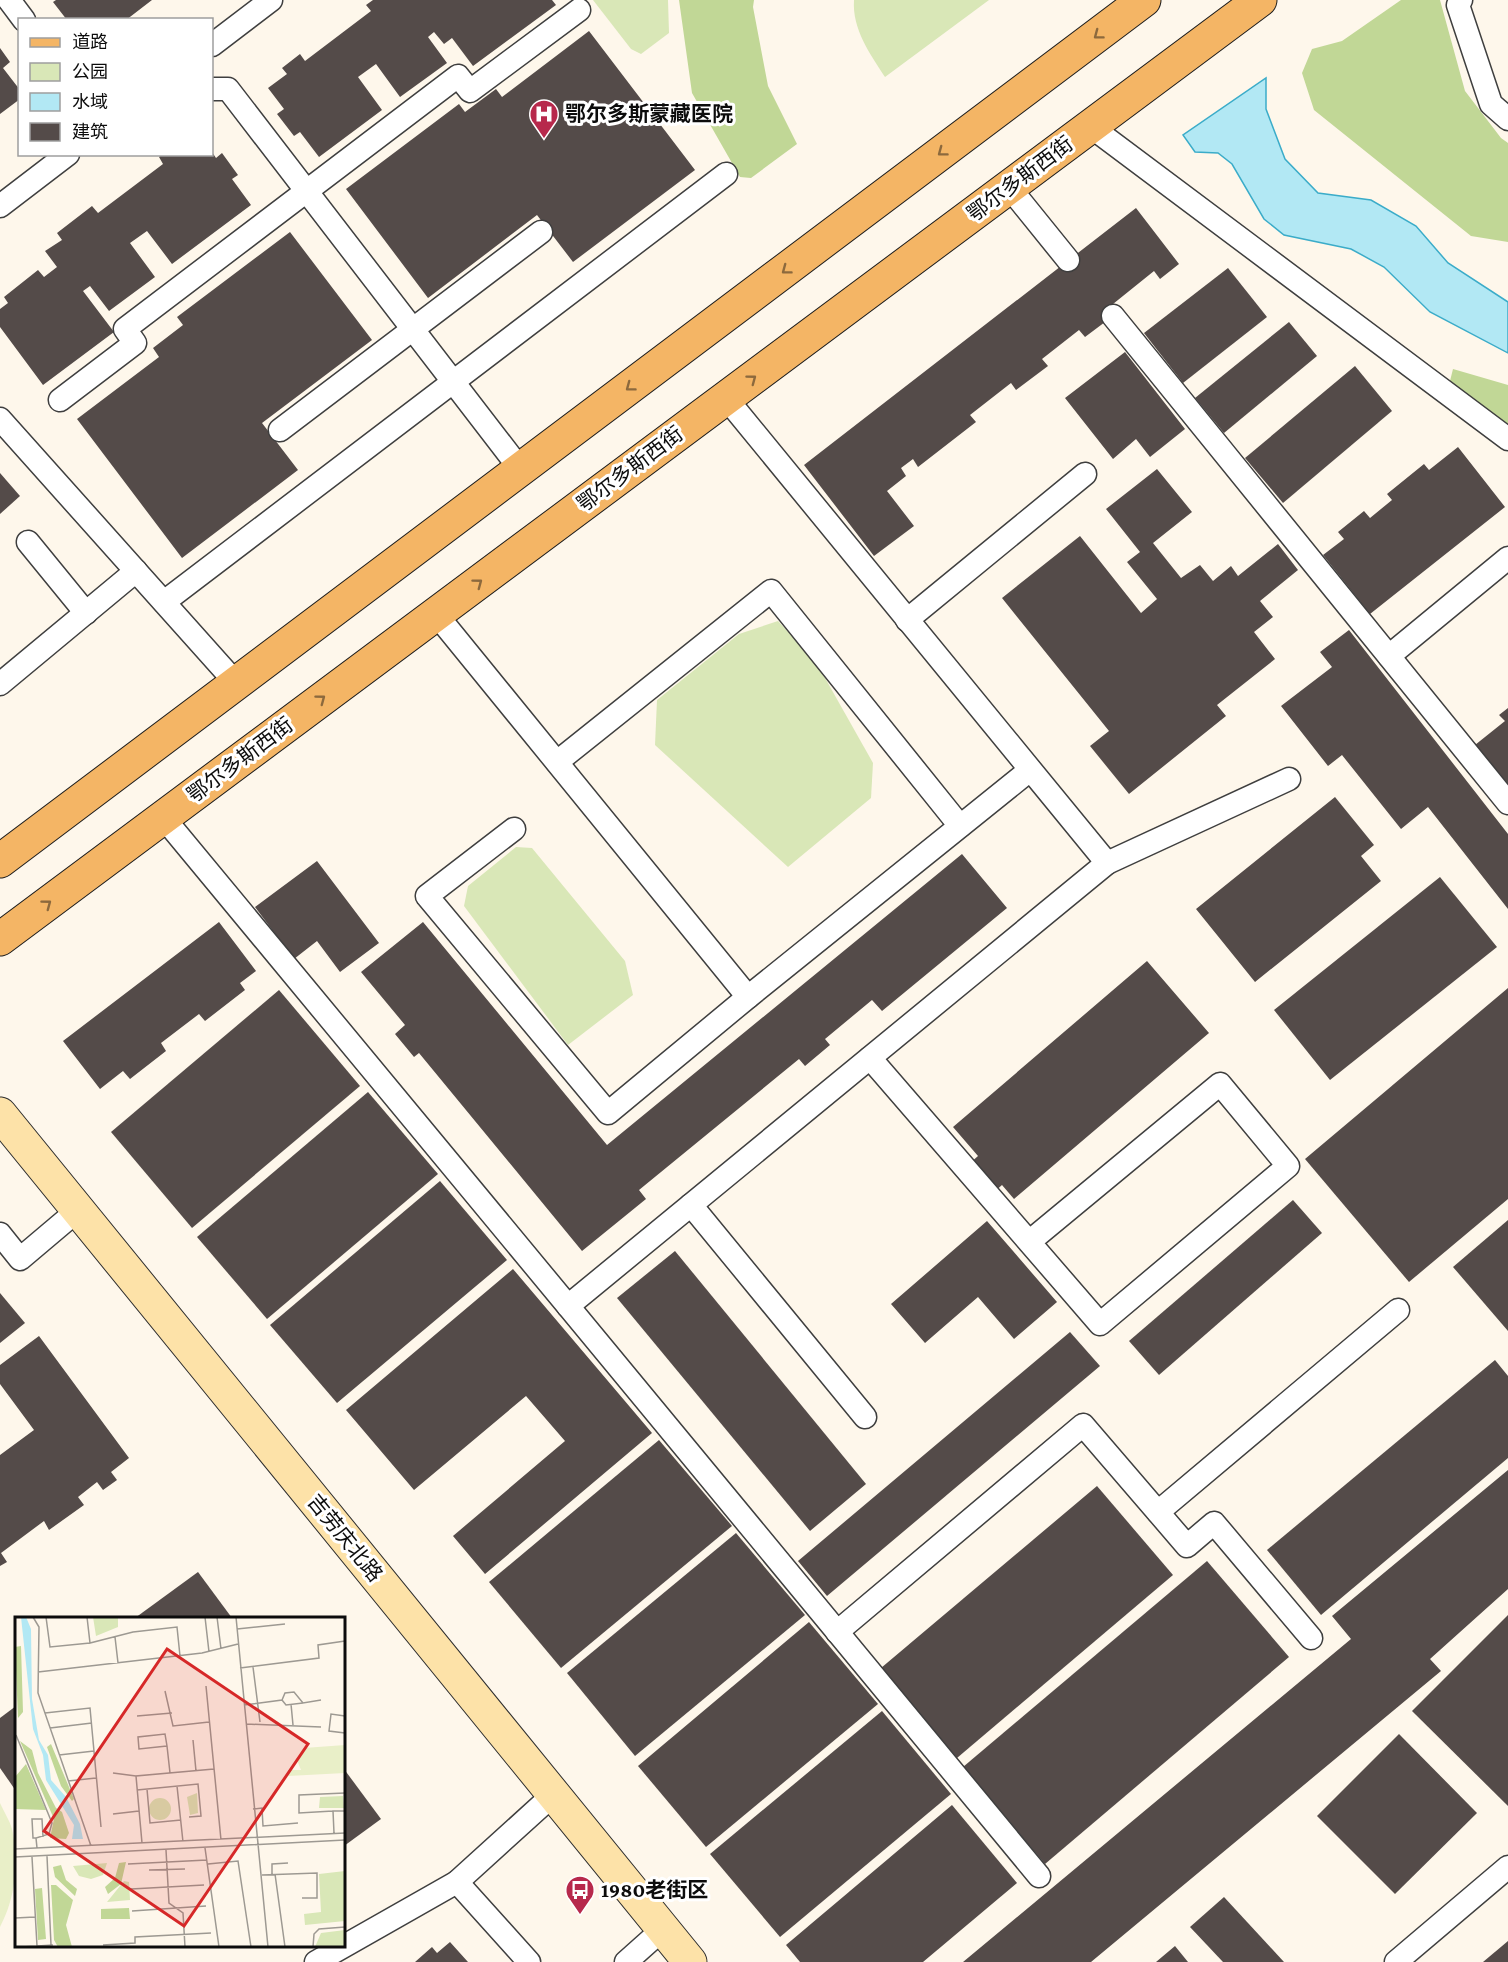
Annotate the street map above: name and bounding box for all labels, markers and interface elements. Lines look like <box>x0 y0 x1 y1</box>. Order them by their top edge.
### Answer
legend <box>18 18 213 156</box>
one-way arrow <box>1093 28 1104 39</box>
text: 道路 <box>72 32 108 52</box>
text: 公园 <box>72 62 108 82</box>
text: 水域 <box>72 92 108 112</box>
hospital icon: 鄂尔多斯蒙藏医院 <box>528 98 560 140</box>
place label: 鄂尔多斯蒙藏医院 <box>565 102 733 126</box>
text: 建筑 <box>72 122 108 142</box>
street label: 鄂尔多斯西街 <box>962 132 1078 226</box>
one-way arrow <box>937 145 948 156</box>
one-way arrow <box>782 262 793 273</box>
one-way arrow <box>745 375 756 386</box>
one-way arrow <box>626 380 637 391</box>
street label: 鄂尔多斯西街 <box>572 422 688 516</box>
one-way arrow <box>471 579 482 590</box>
one-way arrow <box>315 696 326 707</box>
street label: 鄂尔多斯西街 <box>182 713 298 807</box>
one-way arrow <box>40 900 51 911</box>
street label: 吉劳庆北路 <box>303 1490 387 1586</box>
inset map <box>15 1617 345 1947</box>
bus stop icon: 1980老街区 <box>564 1874 596 1916</box>
place label: 1980老街区 <box>601 1878 708 1902</box>

